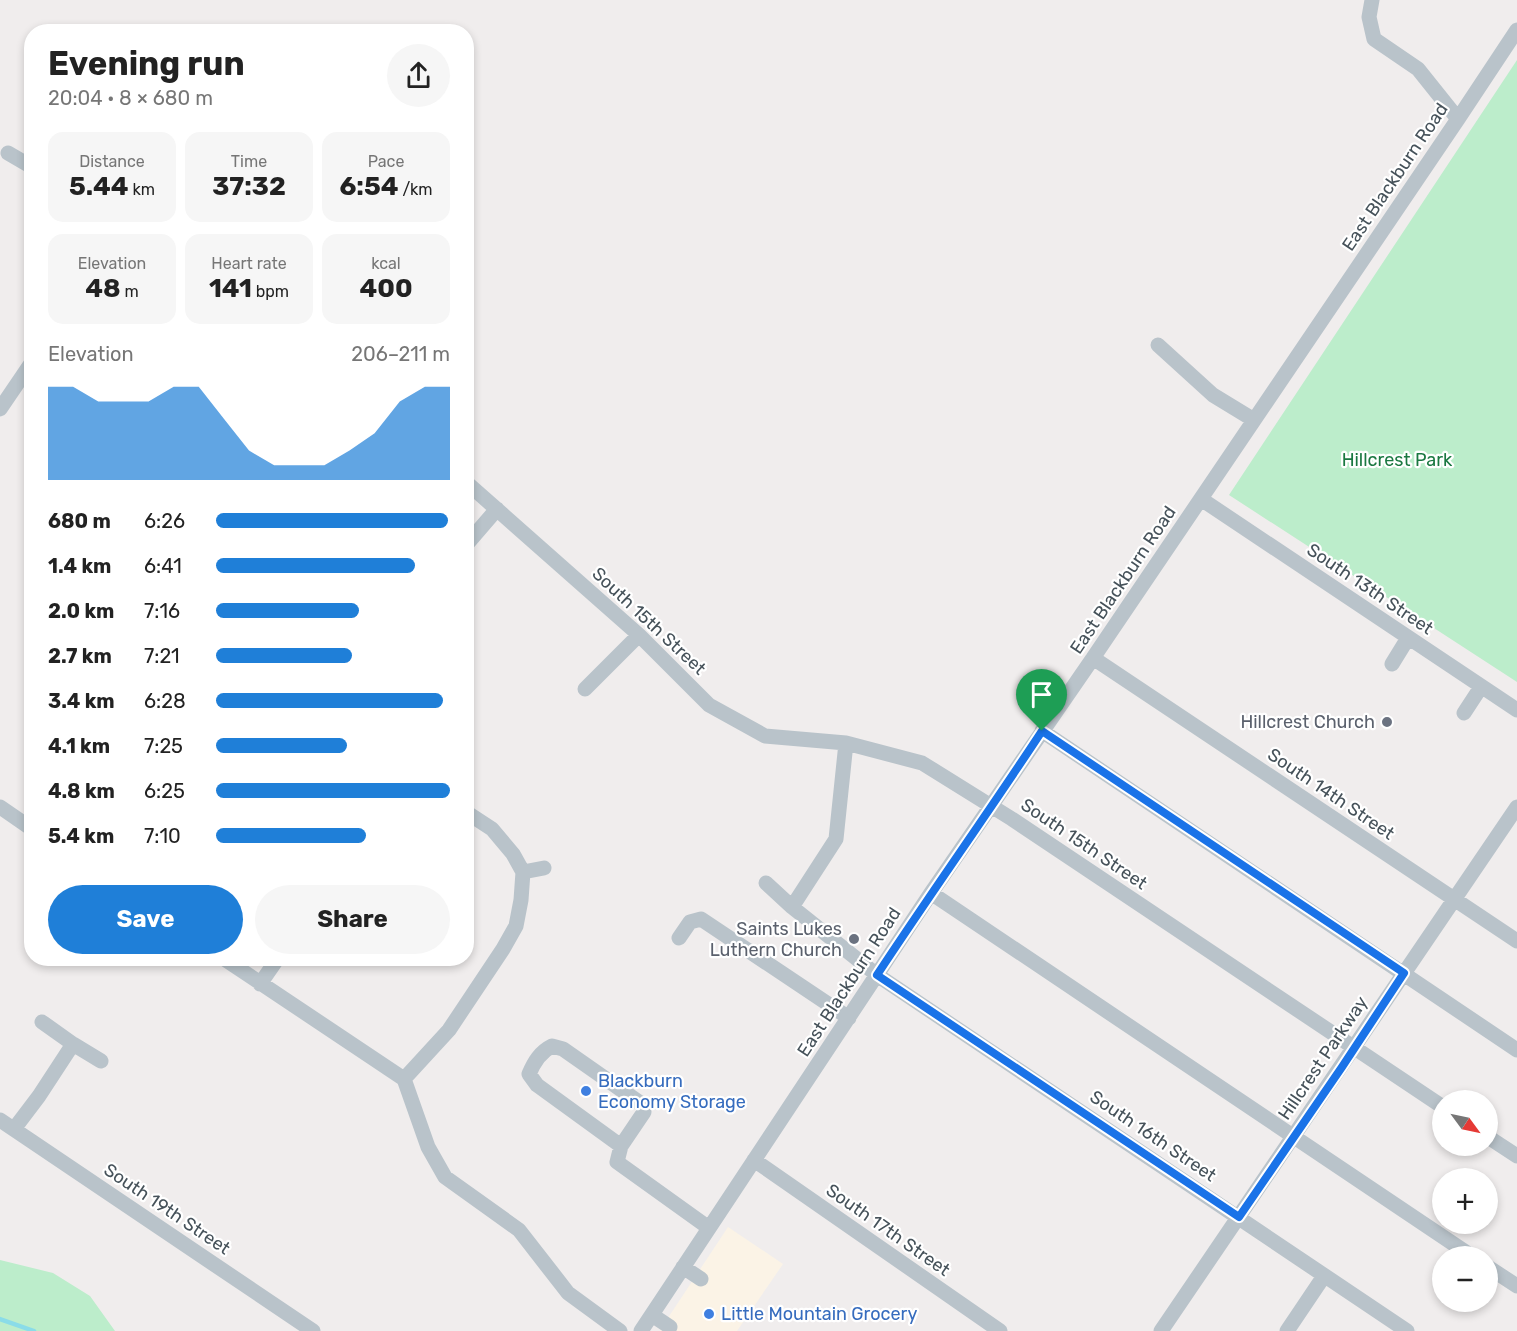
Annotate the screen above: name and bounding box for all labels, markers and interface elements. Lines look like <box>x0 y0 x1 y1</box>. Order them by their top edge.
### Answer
text: Evening run <box>48 44 245 83</box>
button: share <box>387 44 450 107</box>
text: 20:04 · 8 × 680 m <box>48 86 213 110</box>
street label: East Blackburn Road <box>1337 99 1453 255</box>
text: Distance <box>79 152 145 171</box>
text: Time <box>231 152 267 171</box>
text: Pace <box>368 152 404 171</box>
text: 5.44 <box>69 171 129 202</box>
text: 37:32 <box>212 171 286 202</box>
text: 6:54 <box>339 171 398 202</box>
text: km <box>129 180 155 199</box>
text: /km <box>398 180 433 199</box>
text: Elevation <box>78 254 146 273</box>
text: Heart rate <box>211 254 287 273</box>
text: kcal <box>371 254 401 273</box>
text: 48 <box>85 273 121 304</box>
text: 141 <box>209 273 252 304</box>
text: 400 <box>359 273 413 304</box>
text: m <box>121 282 139 301</box>
text: bpm <box>252 282 289 301</box>
text: Elevation <box>48 342 134 366</box>
text: 206–211 m <box>351 342 450 366</box>
park label: Hillcrest Park <box>1342 449 1453 471</box>
street label: East Blackburn Road <box>1065 502 1181 658</box>
text: 680 m <box>48 509 111 533</box>
text: 6:26 <box>144 509 185 533</box>
street label: South 13th Street <box>1303 539 1437 639</box>
text: 1.4 km <box>48 554 111 578</box>
text: 6:41 <box>144 554 182 578</box>
street label: South 15th Street <box>588 563 710 679</box>
text: 2.0 km <box>48 599 114 623</box>
text: 7:16 <box>144 599 180 623</box>
text: 2.7 km <box>48 644 112 668</box>
text: 7:21 <box>144 644 180 668</box>
pin <box>1016 669 1067 731</box>
icon: arrive <box>1025 678 1058 711</box>
text: 3.4 km <box>48 689 115 713</box>
text: 6:28 <box>144 689 186 713</box>
place label: Hillcrest Church <box>1240 711 1375 733</box>
marker: Hillcrest Church <box>1380 715 1394 729</box>
text: 4.1 km <box>48 734 110 758</box>
text: 7:25 <box>144 734 183 758</box>
street label: South 14th Street <box>1263 743 1399 845</box>
text: 4.8 km <box>48 779 115 803</box>
text: 6:25 <box>144 779 185 803</box>
street label: South 15th Street <box>1017 794 1151 894</box>
text: 5.4 km <box>48 824 114 848</box>
text: 7:10 <box>144 824 181 848</box>
button: Save <box>48 885 243 954</box>
button: Share <box>255 885 450 954</box>
street label: East Blackburn Road <box>793 903 905 1061</box>
place label: Saints Lukes Luthern Church <box>710 918 842 961</box>
marker: Saints Lukes Luthern Church <box>847 932 861 946</box>
street label: Hillcrest Parkway <box>1273 992 1373 1124</box>
place label: Blackburn Economy Storage <box>598 1070 746 1113</box>
marker: Blackburn Economy Storage <box>579 1084 593 1098</box>
street label: South 16th Street <box>1086 1086 1220 1186</box>
north arrow <box>1432 1090 1498 1156</box>
map controls <box>1432 1090 1498 1312</box>
street label: South 19th Street <box>100 1159 234 1259</box>
button: + <box>1432 1168 1498 1234</box>
street label: South 17th Street <box>822 1179 954 1281</box>
button: − <box>1432 1246 1498 1312</box>
place label: Little Mountain Grocery <box>721 1303 917 1325</box>
marker: Little Mountain Grocery <box>702 1307 716 1321</box>

